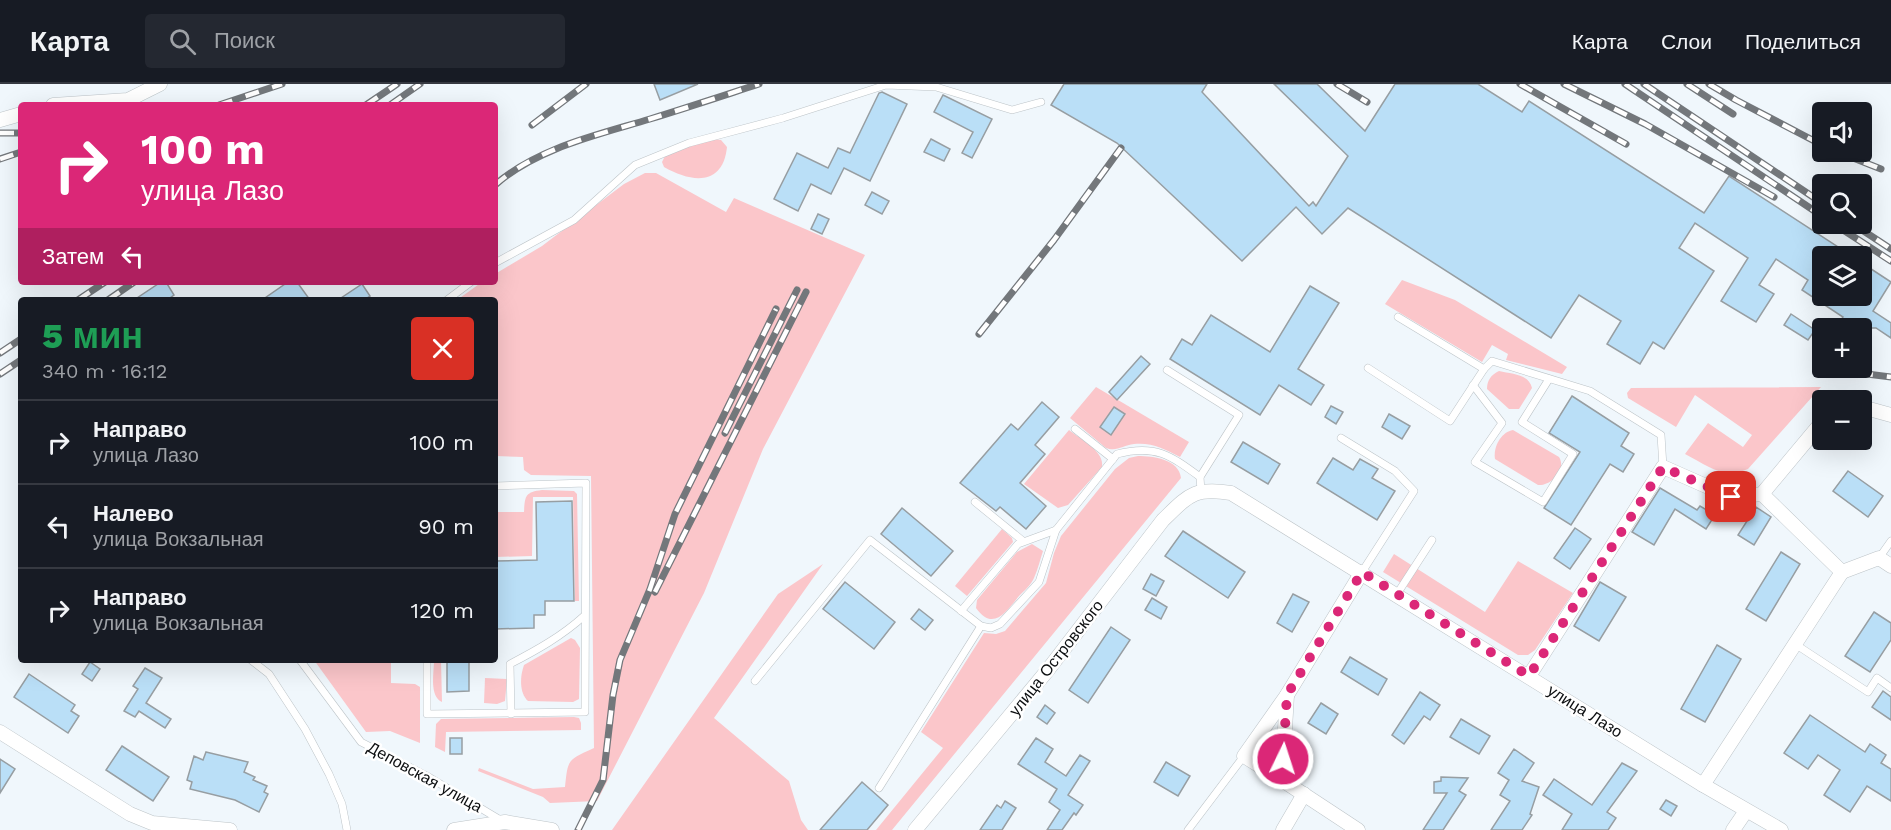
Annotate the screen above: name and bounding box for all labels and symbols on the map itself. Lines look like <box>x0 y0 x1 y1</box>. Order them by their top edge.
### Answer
pin <box>1705 471 1756 522</box>
street label: улица Островского <box>1005 596 1107 720</box>
street label: улица Лазо <box>1544 680 1626 742</box>
position arrow <box>1251 727 1315 791</box>
street label: Деповская улица <box>364 738 486 816</box>

